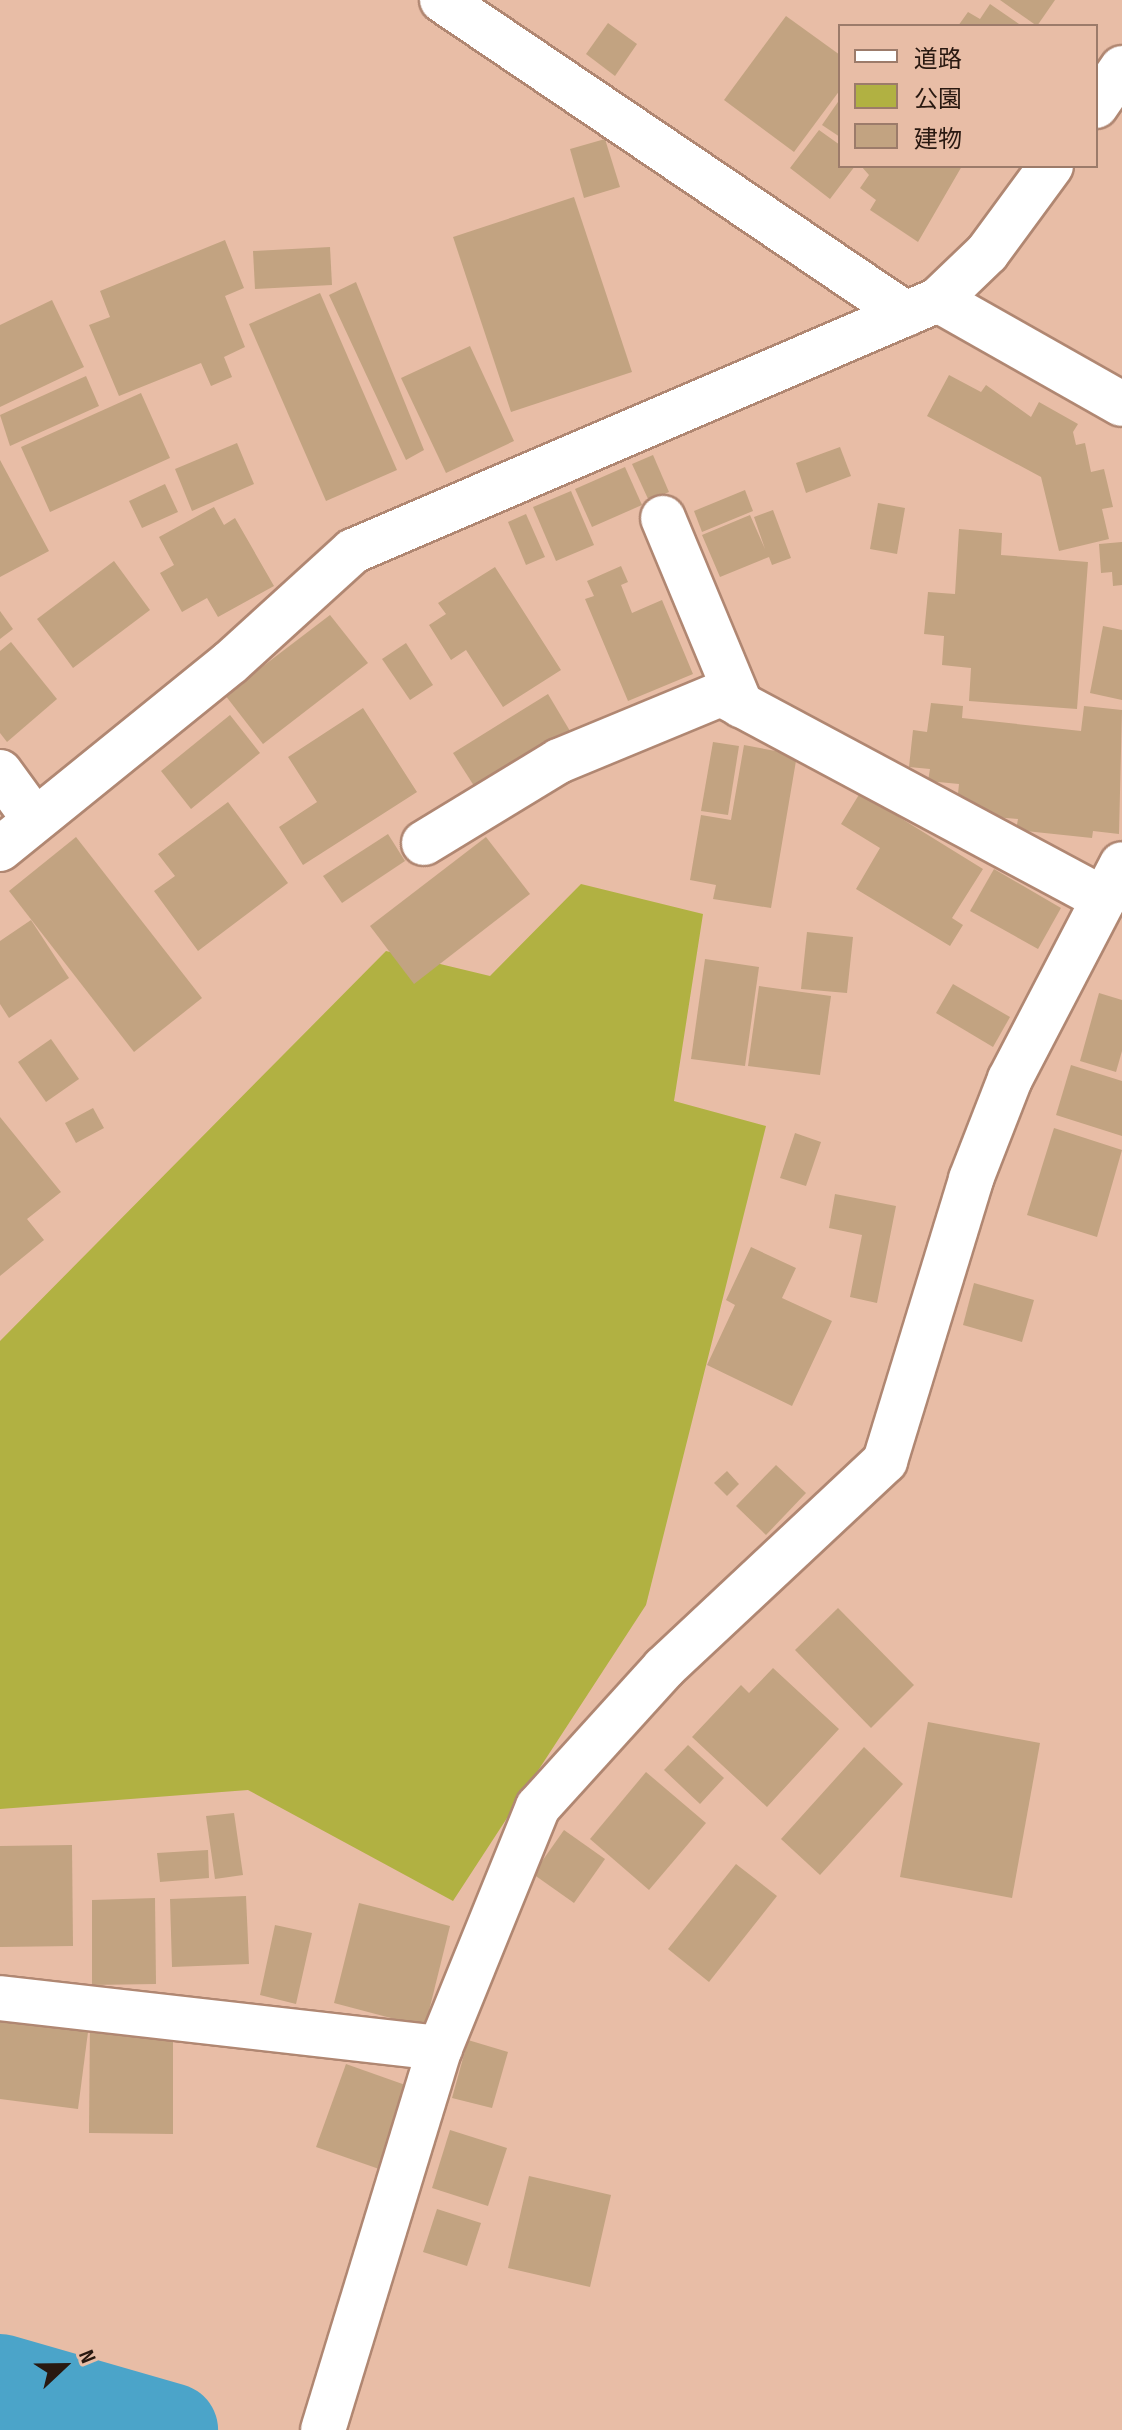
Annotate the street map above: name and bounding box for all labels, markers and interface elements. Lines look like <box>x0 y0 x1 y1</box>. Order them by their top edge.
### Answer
legend <box>838 24 1098 168</box>
text: 道路 <box>914 45 962 74</box>
text: 公園 <box>914 85 962 114</box>
text: 建物 <box>914 125 962 154</box>
north arrow <box>24 2326 104 2406</box>
text: N <box>72 2346 101 2367</box>

